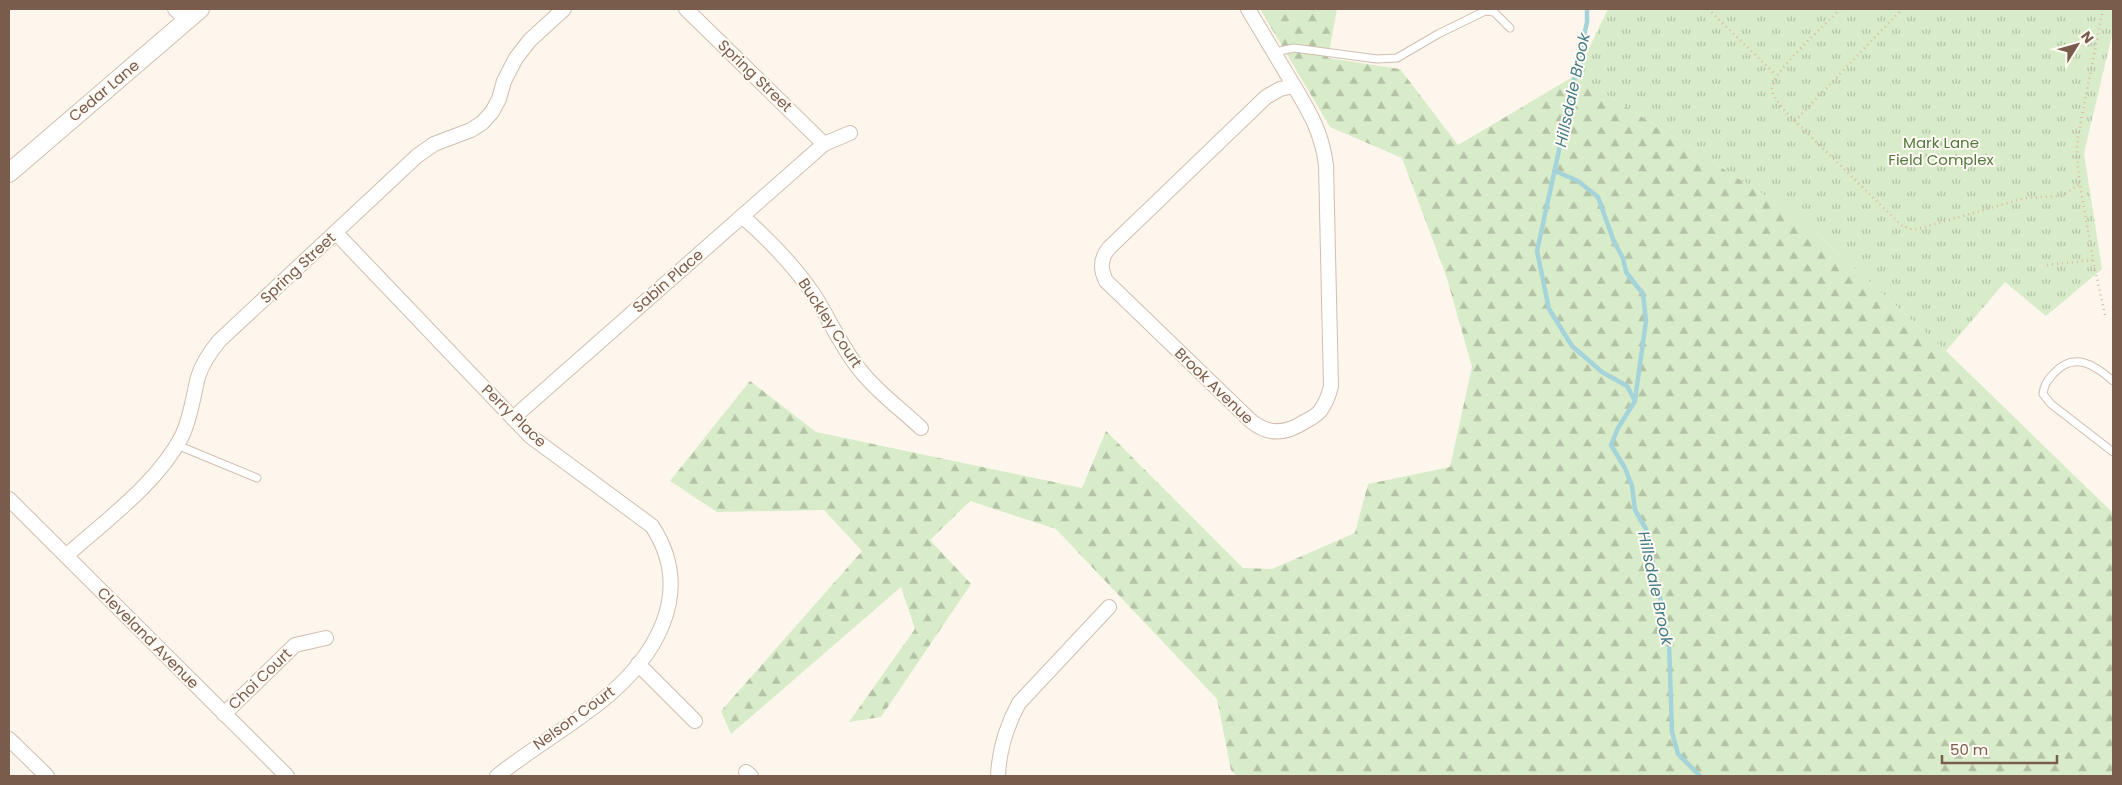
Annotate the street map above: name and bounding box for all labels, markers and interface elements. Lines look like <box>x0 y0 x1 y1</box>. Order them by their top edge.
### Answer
north arrow <box>2052 20 2102 70</box>
text: N <box>2076 27 2099 47</box>
water label: Hillsdale Brook <box>1549 30 1596 149</box>
street label: Spring Street <box>714 35 797 117</box>
street label: Cedar Lane <box>64 55 143 126</box>
park label: Mark Lane Field Complex <box>1888 132 1994 170</box>
street label: Spring Street <box>255 227 340 308</box>
street label: Sabin Place <box>628 244 708 317</box>
street label: Buckley Court <box>794 274 867 372</box>
street label: Brook Avenue <box>1170 343 1258 429</box>
street label: Perry Place <box>477 379 551 452</box>
water label: Hillsdale Brook <box>1632 529 1679 648</box>
street label: Cleveland Avenue <box>93 582 204 693</box>
street label: Choi Court <box>223 643 296 714</box>
street label: Nelson Court <box>529 681 619 754</box>
scale bar <box>1942 732 2057 764</box>
text: 50 m <box>1950 739 1988 760</box>

